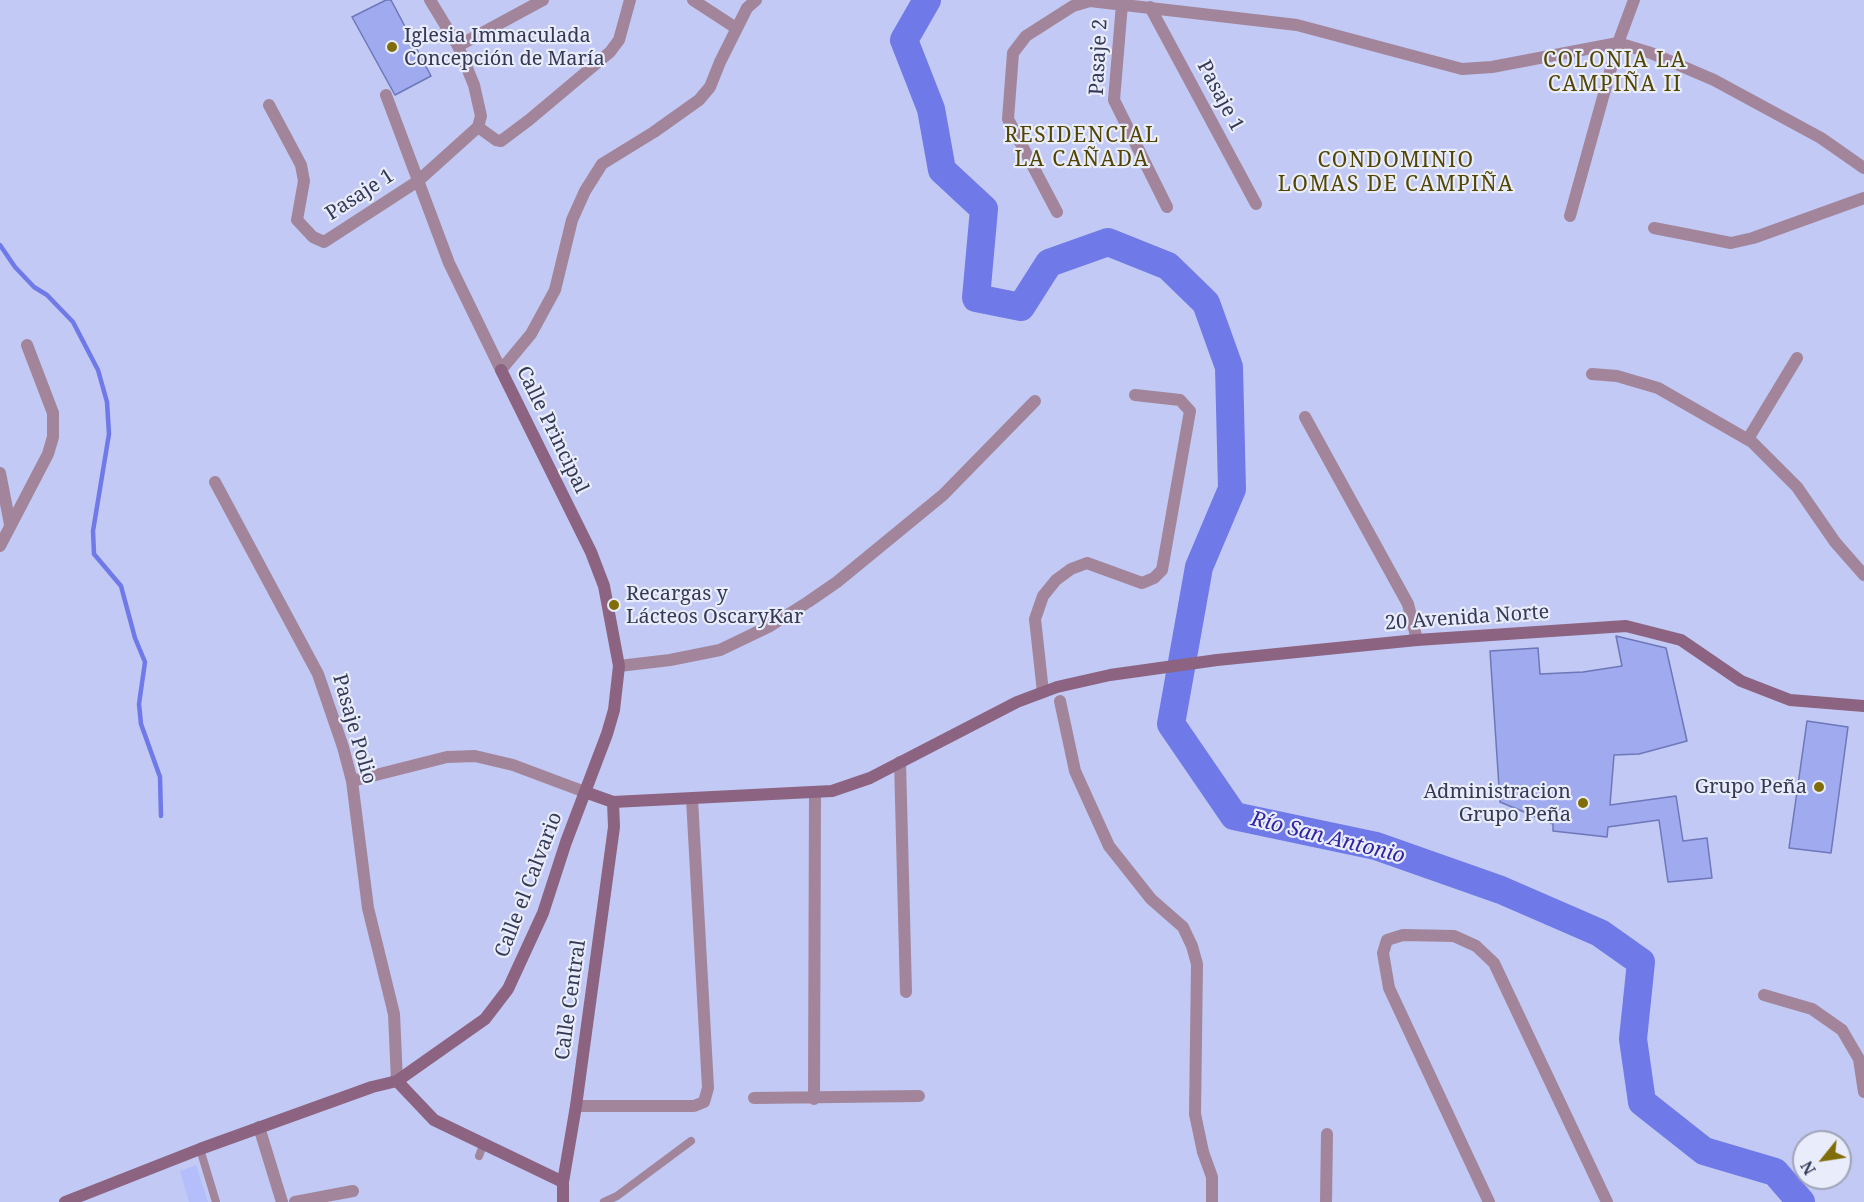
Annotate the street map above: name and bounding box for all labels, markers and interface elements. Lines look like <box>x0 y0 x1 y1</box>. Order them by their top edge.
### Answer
street label: Pasaje 2 <box>1085 18 1113 96</box>
place label: Iglesia Immaculada Concepción de María <box>404 24 605 71</box>
marker: Iglesia Immaculada Concepción de María <box>385 40 399 54</box>
district label: COLONIA LA CAMPIÑA II <box>1543 48 1687 98</box>
street label: Pasaje 1 <box>1191 57 1249 135</box>
district label: RESIDENCIAL LA CAÑADA <box>1004 123 1160 173</box>
district label: CONDOMINIO LOMAS DE CAMPIÑA <box>1278 148 1514 198</box>
street label: Pasaje 1 <box>321 164 399 226</box>
street label: Calle Principal <box>511 362 593 498</box>
place label: Recargas y Lácteos OscaryKar <box>626 582 803 629</box>
marker: Recargas y Lácteos OscaryKar <box>607 598 621 612</box>
street label: 20 Avenida Norte <box>1384 600 1550 636</box>
street label: Pasaje Polio <box>327 671 381 787</box>
place label: Grupo Peña <box>1695 775 1807 799</box>
place label: Administracion Grupo Peña <box>1423 780 1571 827</box>
marker: Grupo Peña <box>1812 780 1826 794</box>
marker: Administracion Grupo Peña <box>1576 796 1590 810</box>
water label: Río San Antonio <box>1248 807 1408 869</box>
street label: Calle el Calvario <box>490 809 568 961</box>
street label: Calle Central <box>551 938 591 1062</box>
north arrow <box>1792 1130 1852 1190</box>
text: N <box>1795 1157 1821 1179</box>

